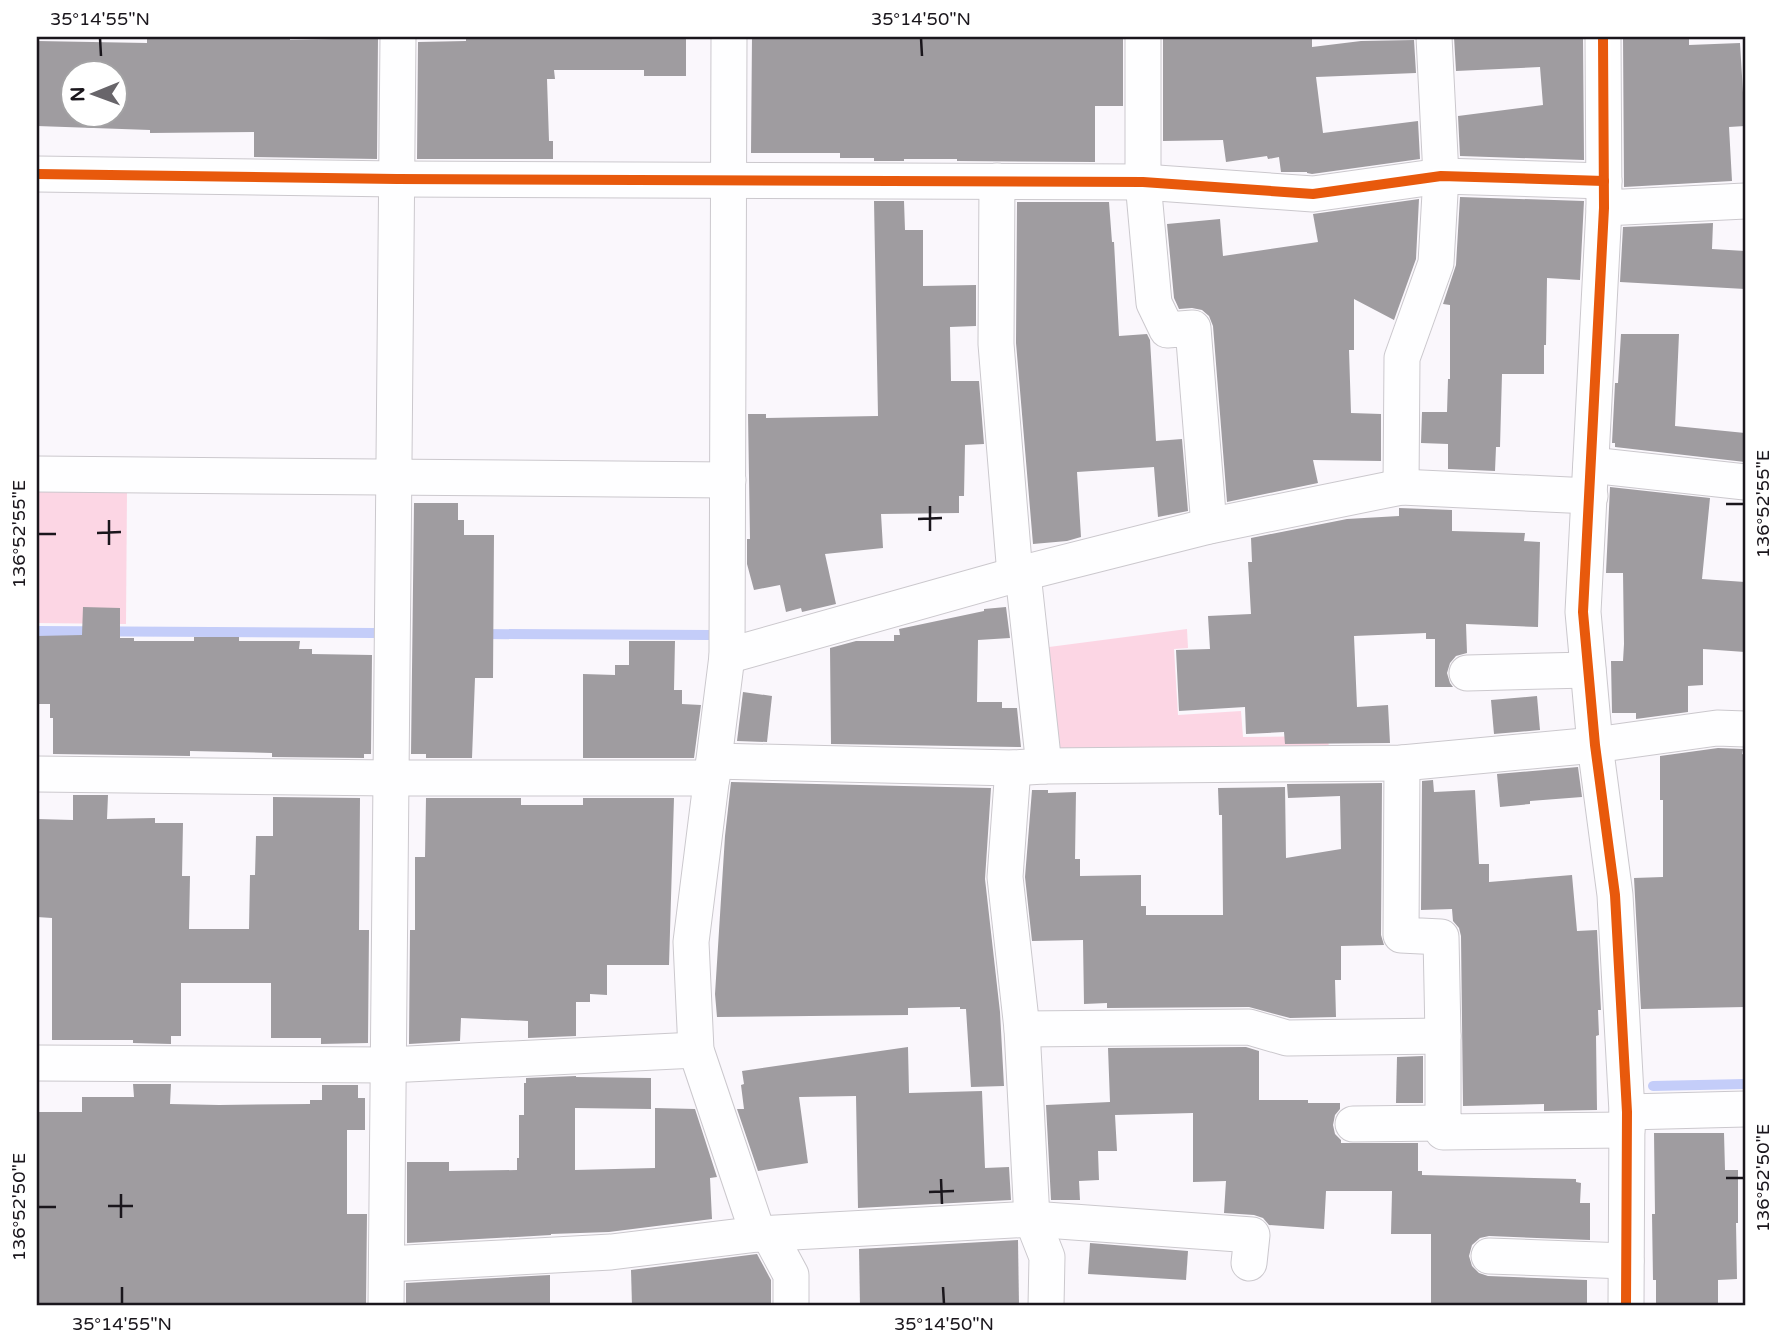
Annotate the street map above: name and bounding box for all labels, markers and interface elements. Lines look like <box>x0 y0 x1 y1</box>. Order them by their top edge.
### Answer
text: 35°14'55"N <box>50 8 150 30</box>
text: 35°14'50"N <box>871 8 971 30</box>
north arrow <box>60 60 130 130</box>
text: N <box>67 86 89 102</box>
text: 136°52'55"E <box>1752 450 1774 558</box>
text: 136°52'55"E <box>8 480 30 588</box>
text: 136°52'50"E <box>1752 1124 1774 1232</box>
text: 136°52'50"E <box>8 1153 30 1261</box>
text: 35°14'55"N <box>72 1313 172 1335</box>
text: 35°14'50"N <box>894 1313 994 1335</box>

